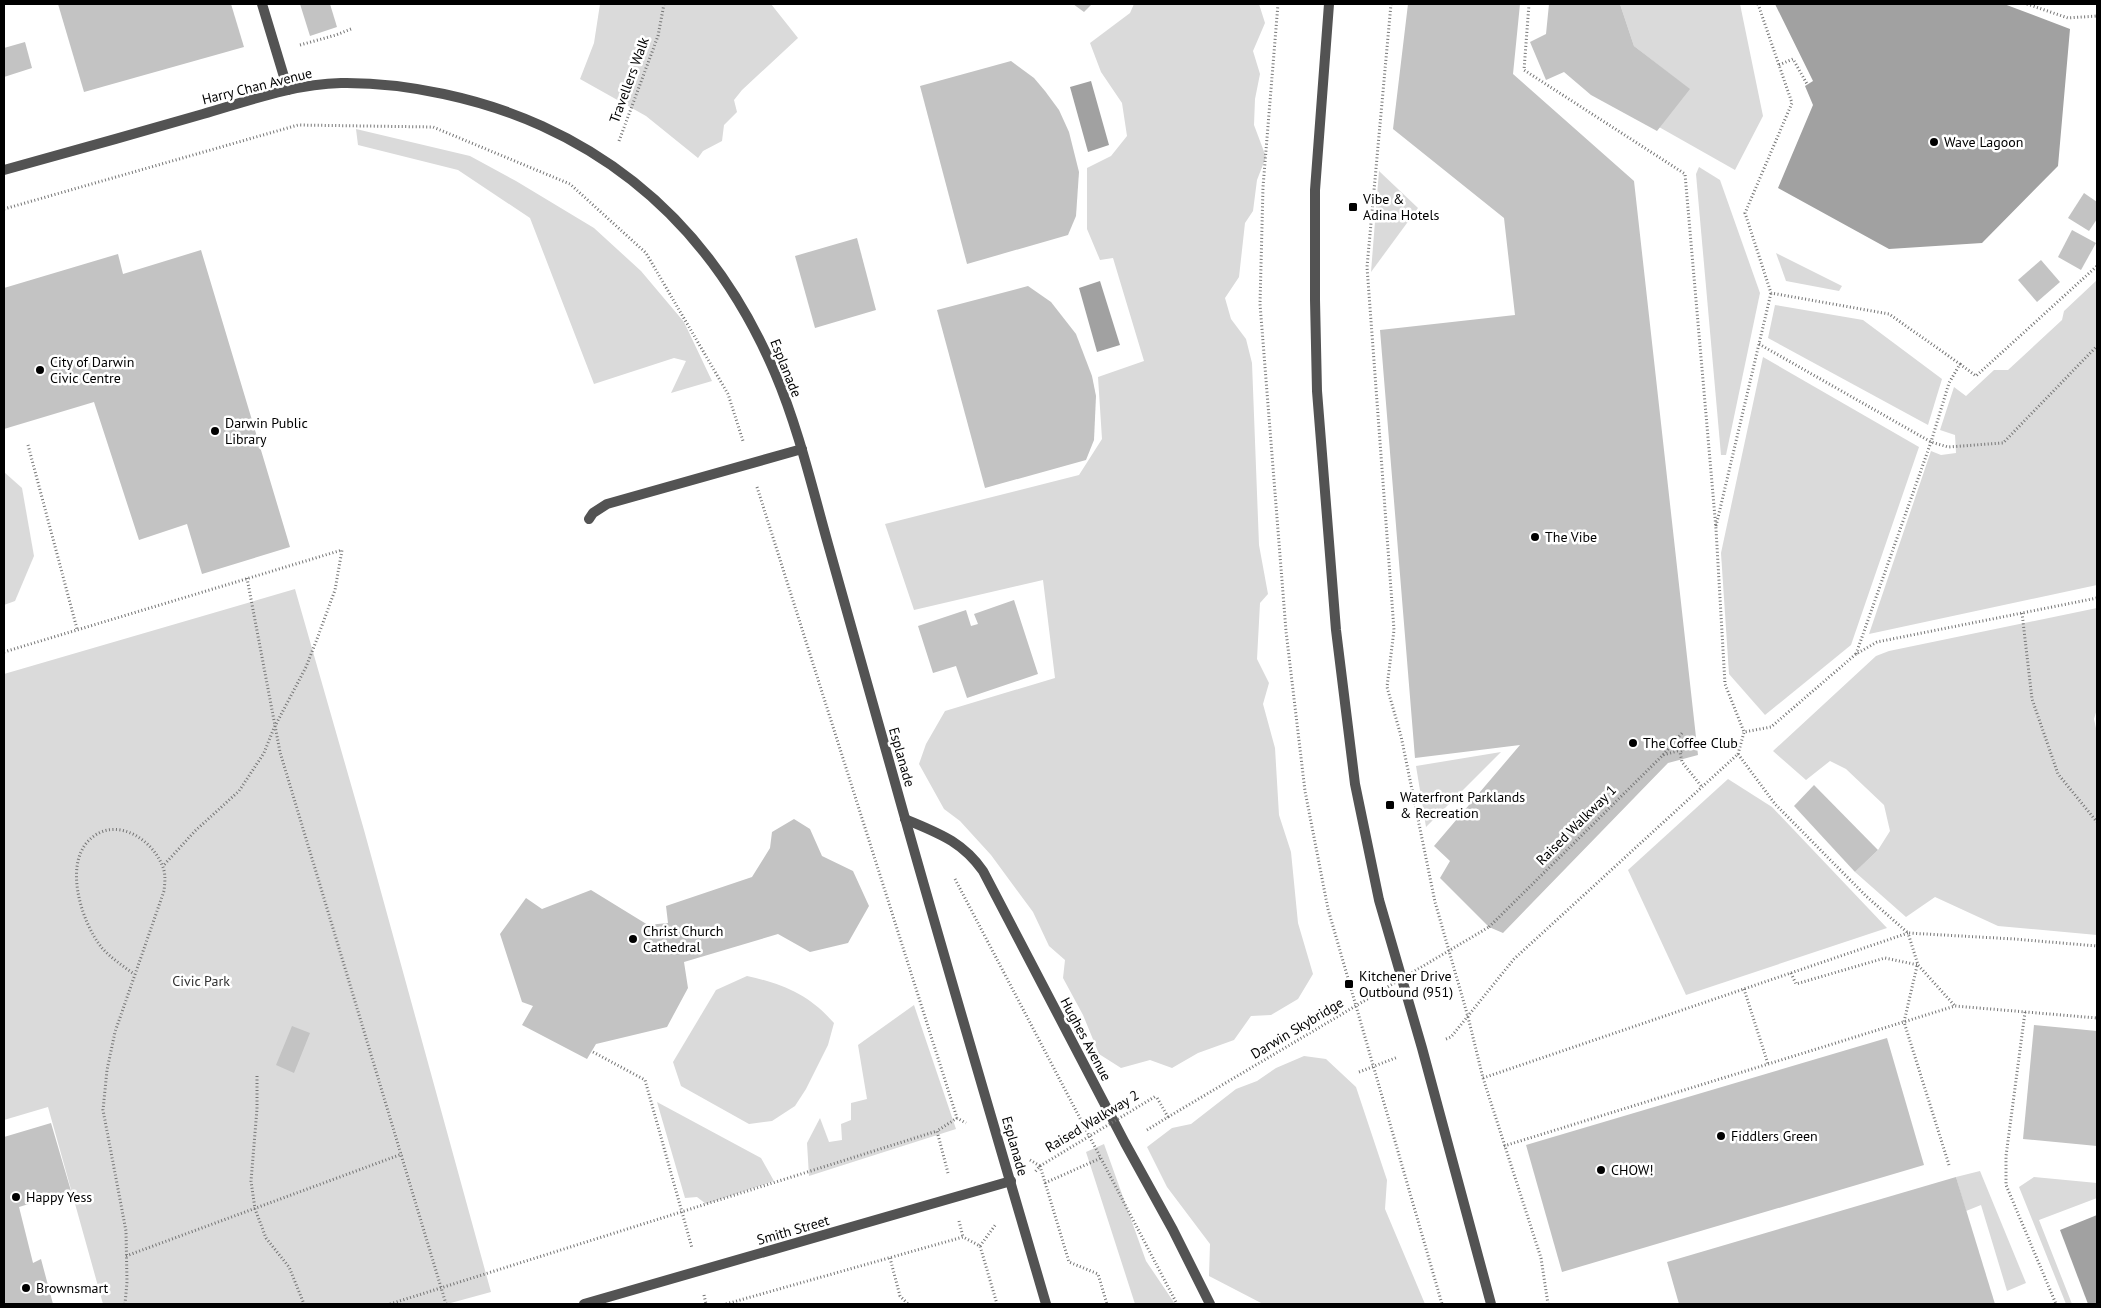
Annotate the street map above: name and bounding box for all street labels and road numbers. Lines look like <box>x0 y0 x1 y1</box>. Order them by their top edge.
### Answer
street label: Travellers Walk <box>605 34 653 125</box>
street label: Harry Chan Avenue <box>200 64 314 108</box>
street label: Esplanade <box>766 336 806 400</box>
street label: Esplanade <box>885 725 919 789</box>
street label: Raised Walkway 1 <box>1532 781 1620 869</box>
street label: Darwin Skybridge <box>1247 993 1347 1063</box>
street label: Hughes Avenue <box>1056 994 1116 1084</box>
street label: Raised Walkway 2 <box>1042 1086 1142 1156</box>
street label: Esplanade <box>998 1114 1032 1178</box>
street label: Smith Street <box>755 1211 832 1249</box>

